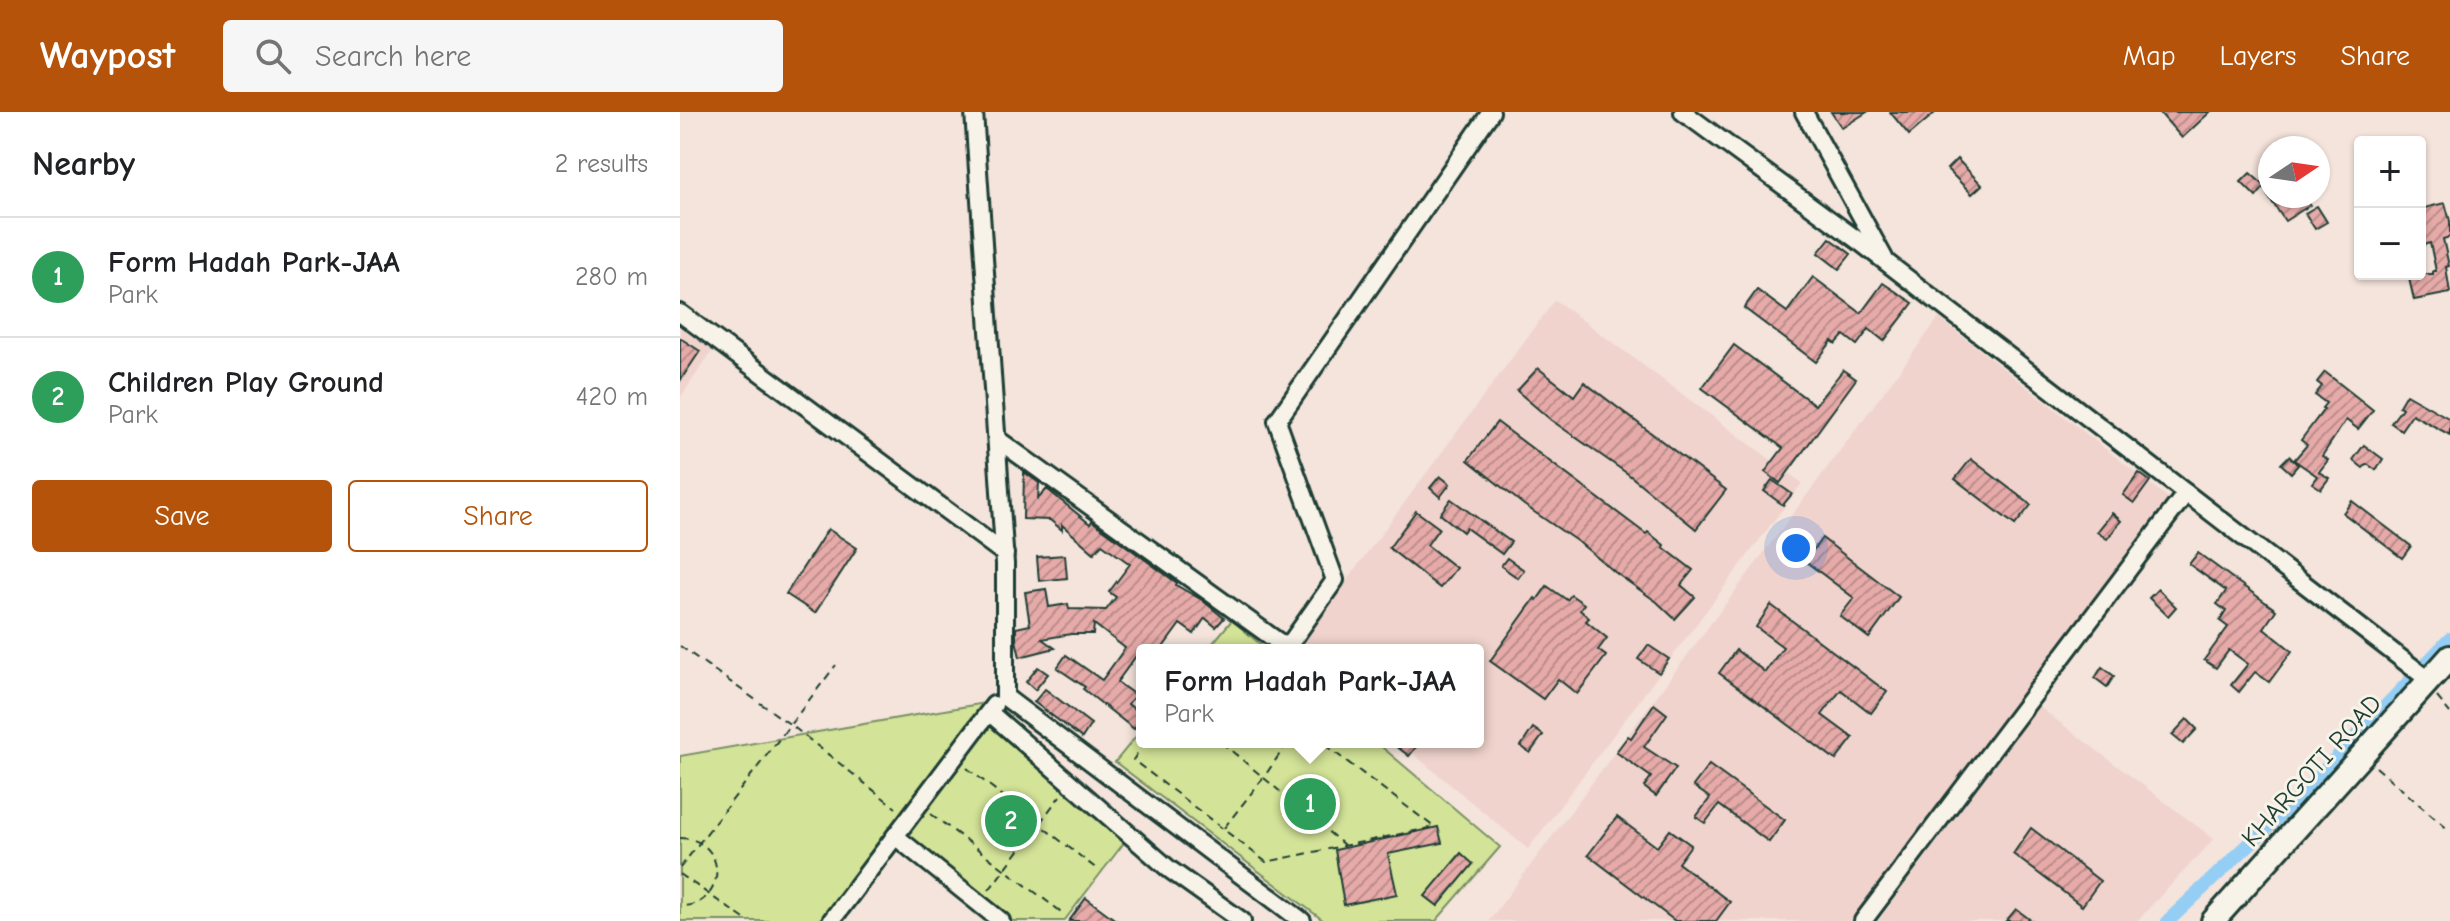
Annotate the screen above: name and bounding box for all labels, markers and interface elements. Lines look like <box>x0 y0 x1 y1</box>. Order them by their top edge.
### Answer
search box <box>223 20 783 92</box>
text: Waypost <box>40 34 175 78</box>
icon: search <box>251 34 295 78</box>
text: Search here <box>315 39 471 74</box>
text: Map <box>2123 40 2176 72</box>
text: Layers <box>2220 40 2296 72</box>
text: Share <box>2340 40 2410 72</box>
north arrow <box>2258 136 2330 208</box>
map controls <box>2354 136 2426 280</box>
button: + <box>2354 136 2426 208</box>
text: Nearby <box>32 144 135 184</box>
text: 2 results <box>555 149 648 179</box>
button: − <box>2354 208 2426 280</box>
text: Form Hadah Park-JAA <box>108 245 400 280</box>
text: 1 <box>53 262 63 292</box>
text: 280 m <box>575 262 648 292</box>
text: Park <box>108 280 158 310</box>
text: Children Play Ground <box>108 365 384 400</box>
text: 2 <box>52 382 64 412</box>
text: 420 m <box>576 382 648 412</box>
text: Park <box>108 400 158 430</box>
button: Save <box>32 480 332 552</box>
button: Share <box>348 480 648 552</box>
your location <box>1776 528 1816 568</box>
popup <box>1136 644 1484 748</box>
text: Form Hadah Park-JAA <box>1164 664 1456 699</box>
street label: KHARGOTI ROAD <box>2236 689 2388 853</box>
text: Park <box>1164 699 1214 729</box>
pin: 1 <box>1284 774 1336 834</box>
pin: 2 <box>985 791 1037 851</box>

